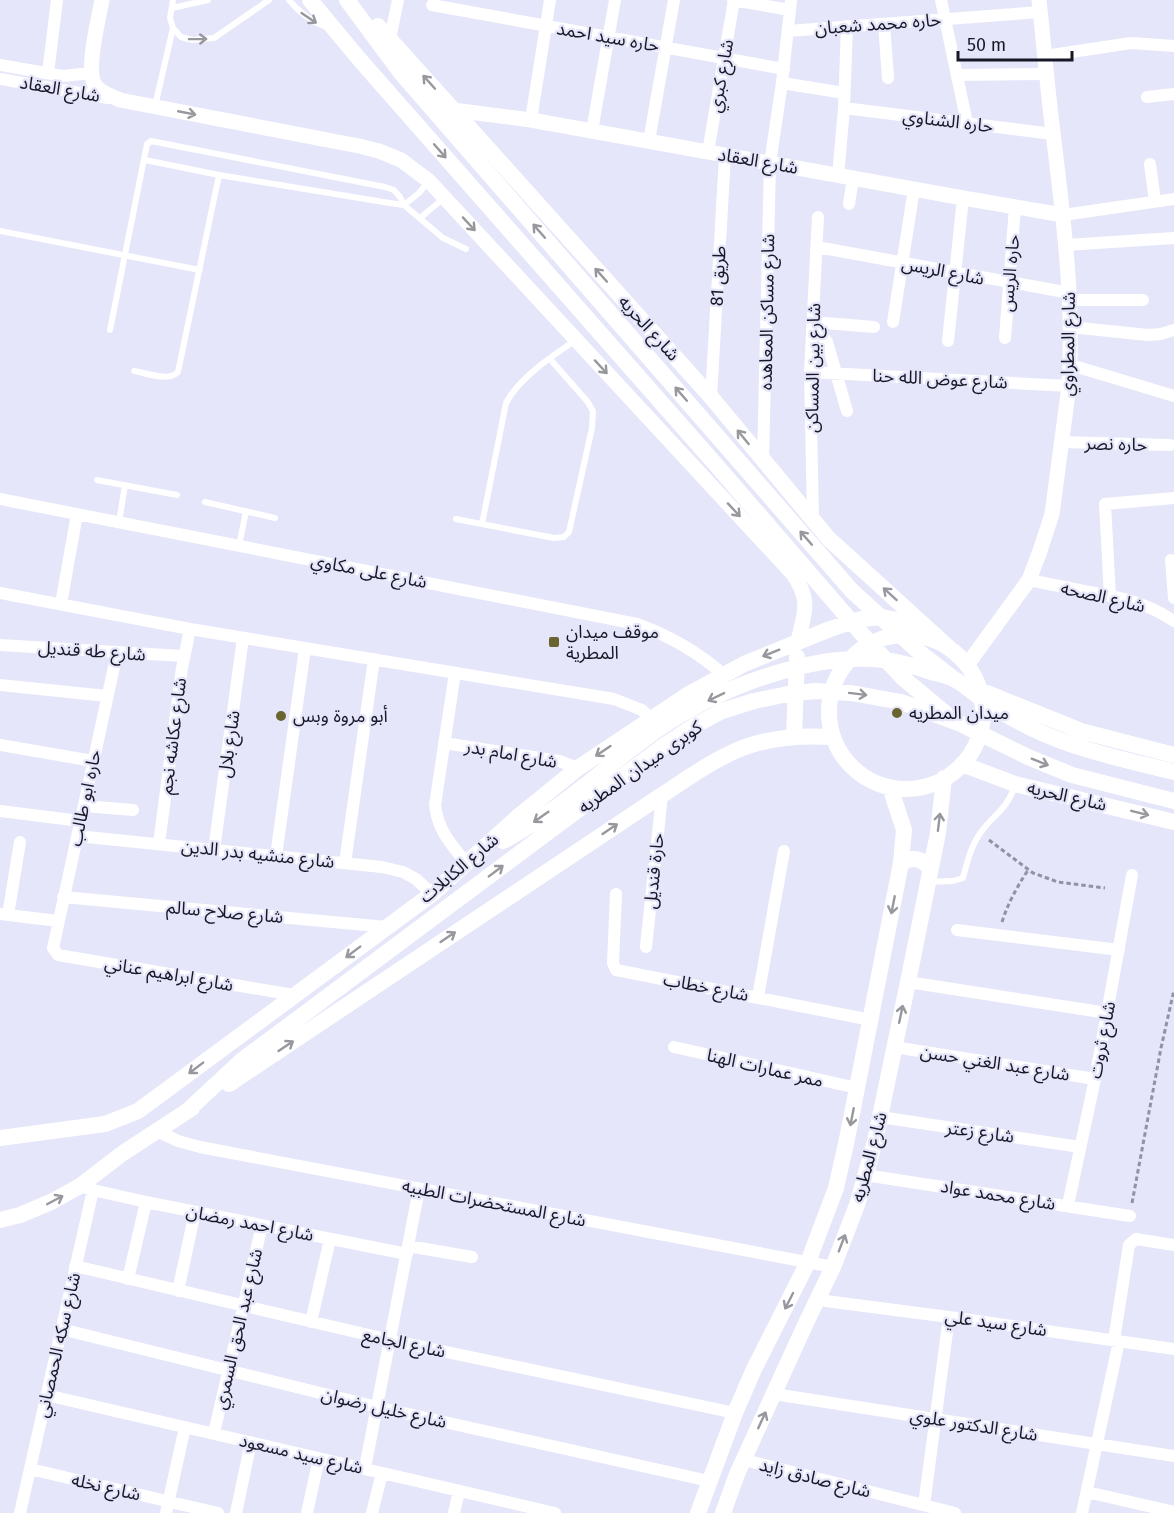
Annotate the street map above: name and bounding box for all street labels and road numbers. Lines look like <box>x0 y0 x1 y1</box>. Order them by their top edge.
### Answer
street label: حاره محمد شعبان <box>814 9 942 39</box>
street label: حاره سيد احمد <box>555 17 661 57</box>
street label: شارع كبري <box>704 38 741 115</box>
street label: شارع العقاد <box>18 71 102 110</box>
street label: حاره الشناوي <box>901 105 995 140</box>
street label: شارع العقاد <box>716 143 800 182</box>
street label: حاره الريس <box>996 233 1024 313</box>
street label: شارع مساكن المعاهده <box>755 234 782 390</box>
street label: طريق 81 <box>705 245 731 307</box>
street label: شارع الريس <box>899 252 986 293</box>
street label: شارع الحريه <box>611 291 684 367</box>
street label: شارع المطراوي <box>1056 291 1083 397</box>
street label: شارع بين المساكن <box>801 303 828 433</box>
street label: شارع عوض الله حنا <box>872 364 1008 397</box>
street label: حاره نصر <box>1083 432 1148 456</box>
street label: شارع على مكاوي <box>308 549 429 596</box>
street label: شارع الصحه <box>1058 577 1147 620</box>
street label: شارع طه قنديل <box>37 636 147 669</box>
street label: شارع عكاشه نجم <box>155 676 194 796</box>
street label: شارع بلال <box>213 709 248 780</box>
street label: كوبرى ميدان المطريه <box>574 716 707 818</box>
street label: شارع امام بدر <box>462 735 559 776</box>
street label: حاره ابو طالب <box>64 748 106 848</box>
street label: شارع الحريه <box>1024 776 1109 819</box>
street label: شارع الكابلات <box>415 828 505 910</box>
street label: حارة قنديل <box>639 832 669 910</box>
street label: شارع منشيه بدر الدين <box>180 835 336 876</box>
street label: شارع صلاح سالم <box>165 896 284 931</box>
street label: شارع ابراهيم عناني <box>102 952 235 999</box>
street label: شارع خطاب <box>661 968 750 1009</box>
street label: شارع ثروت <box>1084 999 1123 1081</box>
street label: شارع عبد الغني حسن <box>918 1040 1071 1089</box>
street label: ممر عمارات الهنا <box>705 1044 825 1092</box>
street label: شارع المطريه <box>846 1109 895 1205</box>
street label: شارع زعتر <box>943 1116 1016 1151</box>
street label: شارع المستحضرات الطبيه <box>400 1174 588 1235</box>
street label: شارع محمد عواد <box>939 1175 1057 1218</box>
street label: شارع احمد رمضان <box>184 1200 316 1249</box>
street label: شارع عبد الحق السمري <box>209 1246 270 1412</box>
street label: شارع سكه الحمصاني <box>31 1270 88 1420</box>
street label: شارع سيد علي <box>943 1305 1048 1344</box>
street label: شارع الجامع <box>360 1323 448 1365</box>
street label: شارع خليل رضوان <box>319 1383 449 1436</box>
street label: شارع الدكتور علوي <box>908 1404 1039 1449</box>
street label: شارع سيد مسعود <box>236 1429 365 1482</box>
street label: شارع صادق زايد <box>756 1454 873 1505</box>
street label: شارع نخله <box>69 1468 143 1509</box>

